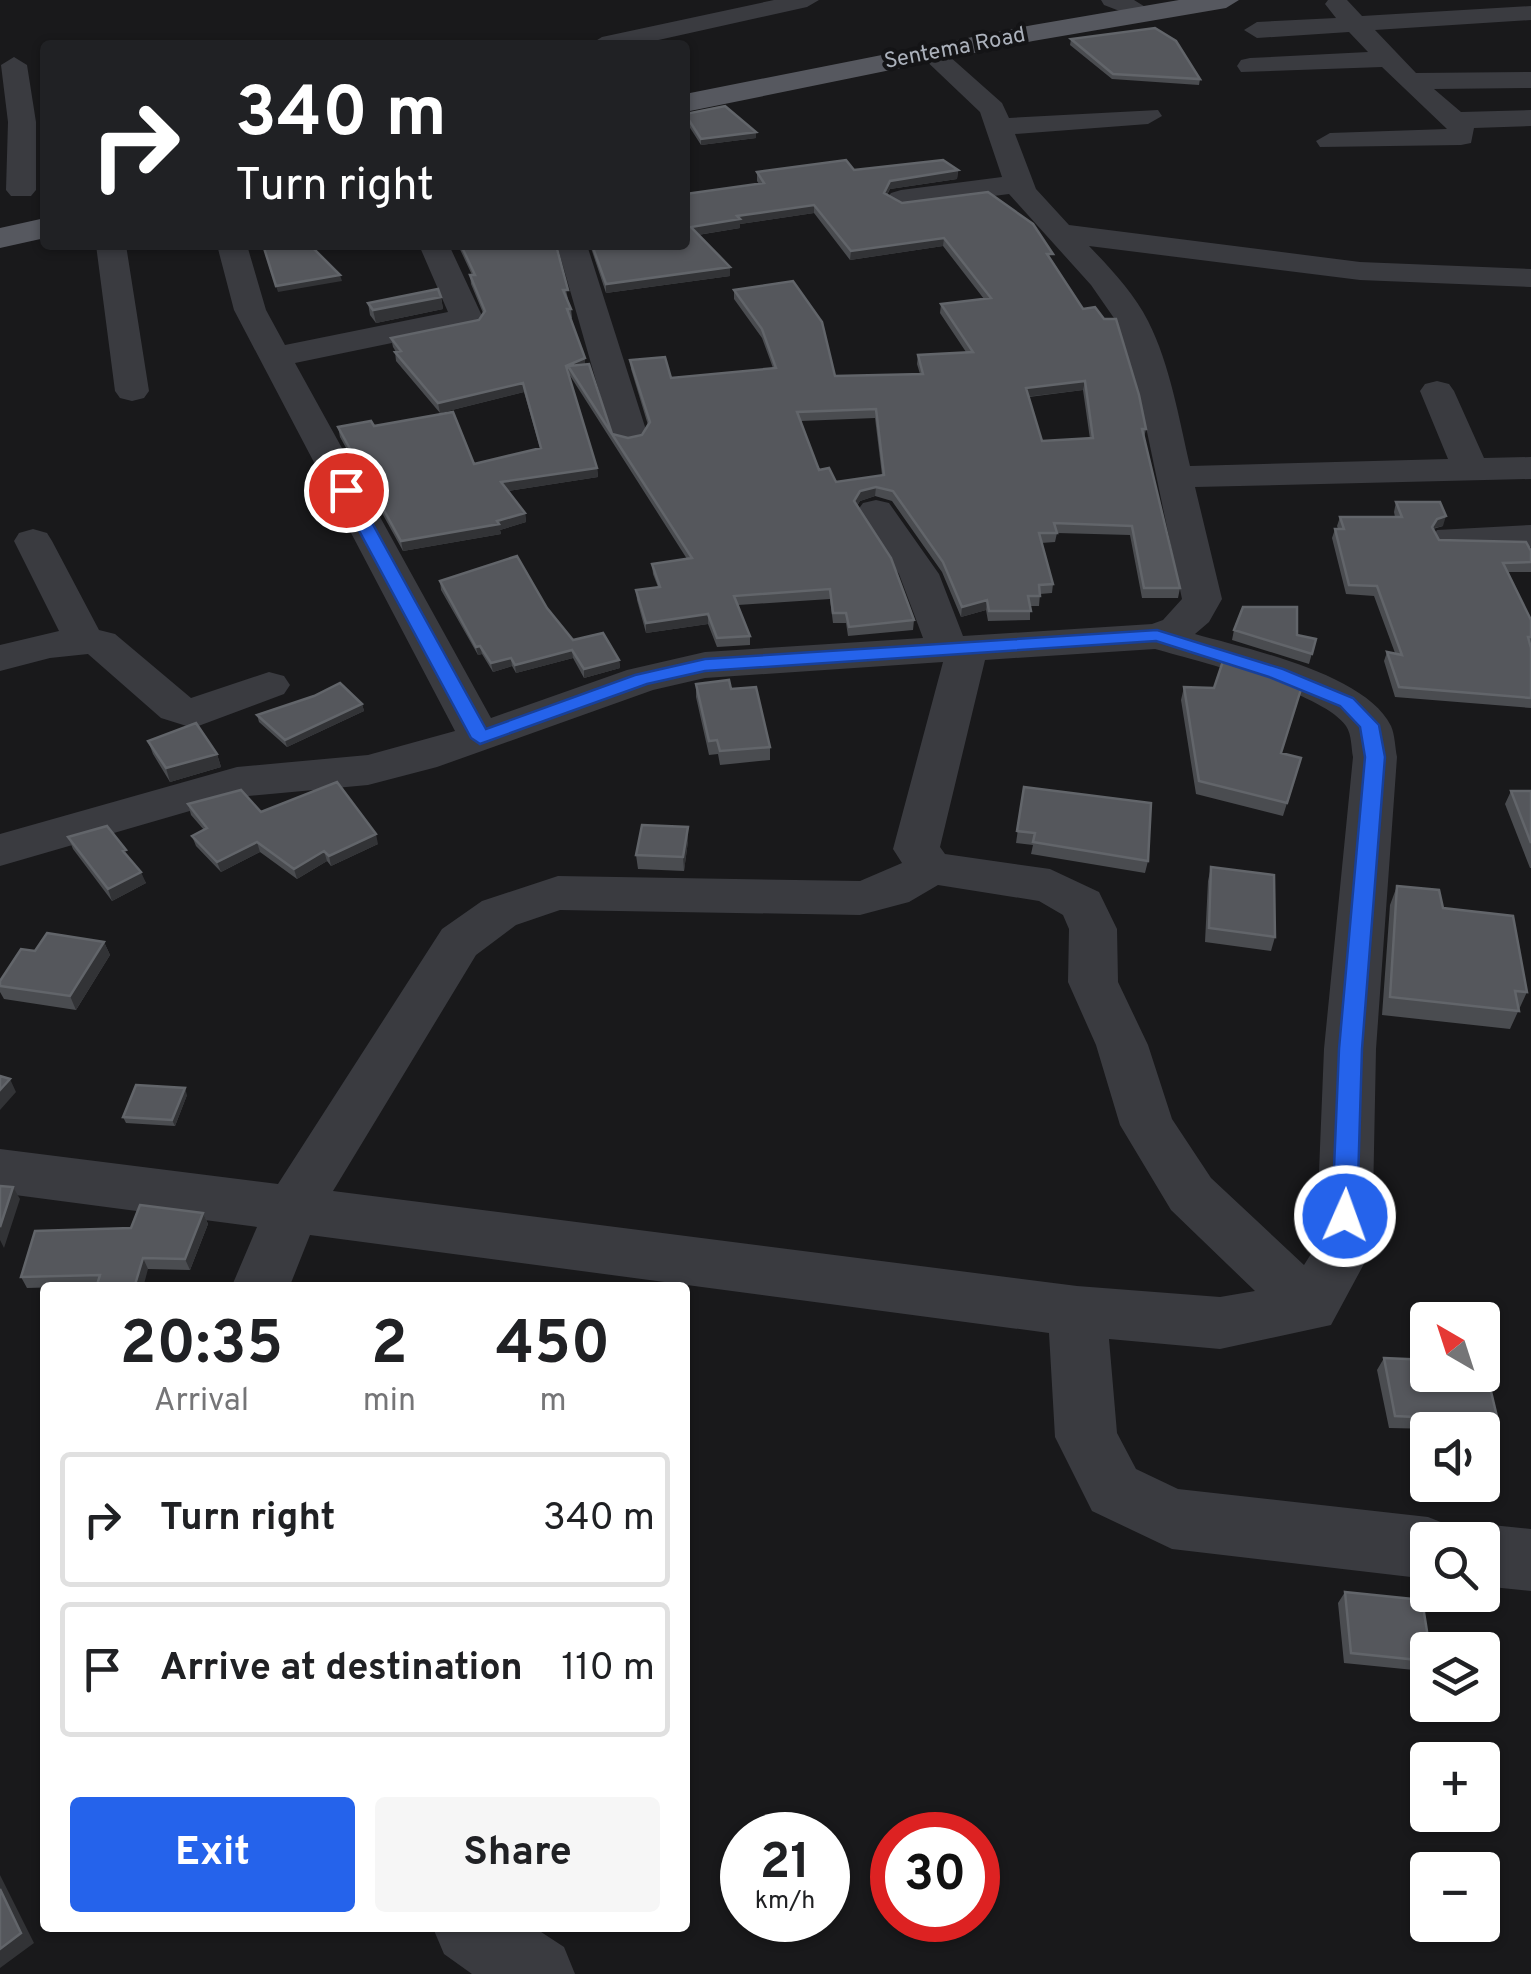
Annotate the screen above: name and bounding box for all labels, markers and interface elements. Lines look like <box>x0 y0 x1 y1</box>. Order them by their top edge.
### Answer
street label: Sentema Road <box>882 22 1028 76</box>
text: 340 m <box>235 72 447 161</box>
icon: right <box>70 80 200 210</box>
text: Turn right <box>235 159 434 216</box>
pin <box>304 448 389 533</box>
icon: arrive <box>319 463 374 518</box>
position arrow <box>1293 1164 1397 1268</box>
north arrow <box>1410 1302 1500 1392</box>
map controls <box>1410 1302 1500 1942</box>
text: 20:35 <box>120 1309 283 1385</box>
text: 2 <box>371 1309 408 1385</box>
text: 450 <box>496 1309 610 1385</box>
text: Arrival <box>154 1382 249 1422</box>
text: min <box>363 1382 416 1422</box>
text: m <box>539 1382 567 1422</box>
button: sound <box>1410 1412 1500 1502</box>
icon: right <box>75 1492 130 1547</box>
text: Turn right <box>160 1495 335 1544</box>
text: 340 m <box>543 1495 655 1544</box>
button: search <box>1410 1522 1500 1612</box>
button: layers <box>1410 1632 1500 1722</box>
icon: arrive <box>75 1642 130 1697</box>
text: Arrive at destination <box>160 1645 523 1694</box>
text: 110 m <box>561 1645 655 1694</box>
button: + <box>1410 1742 1500 1832</box>
button: Exit <box>70 1797 355 1912</box>
button: Share <box>375 1797 660 1912</box>
speed limit sign: 30 <box>870 1812 1000 1942</box>
text: 21 <box>760 1833 810 1896</box>
button: − <box>1410 1852 1500 1942</box>
text: km/h <box>755 1886 815 1918</box>

